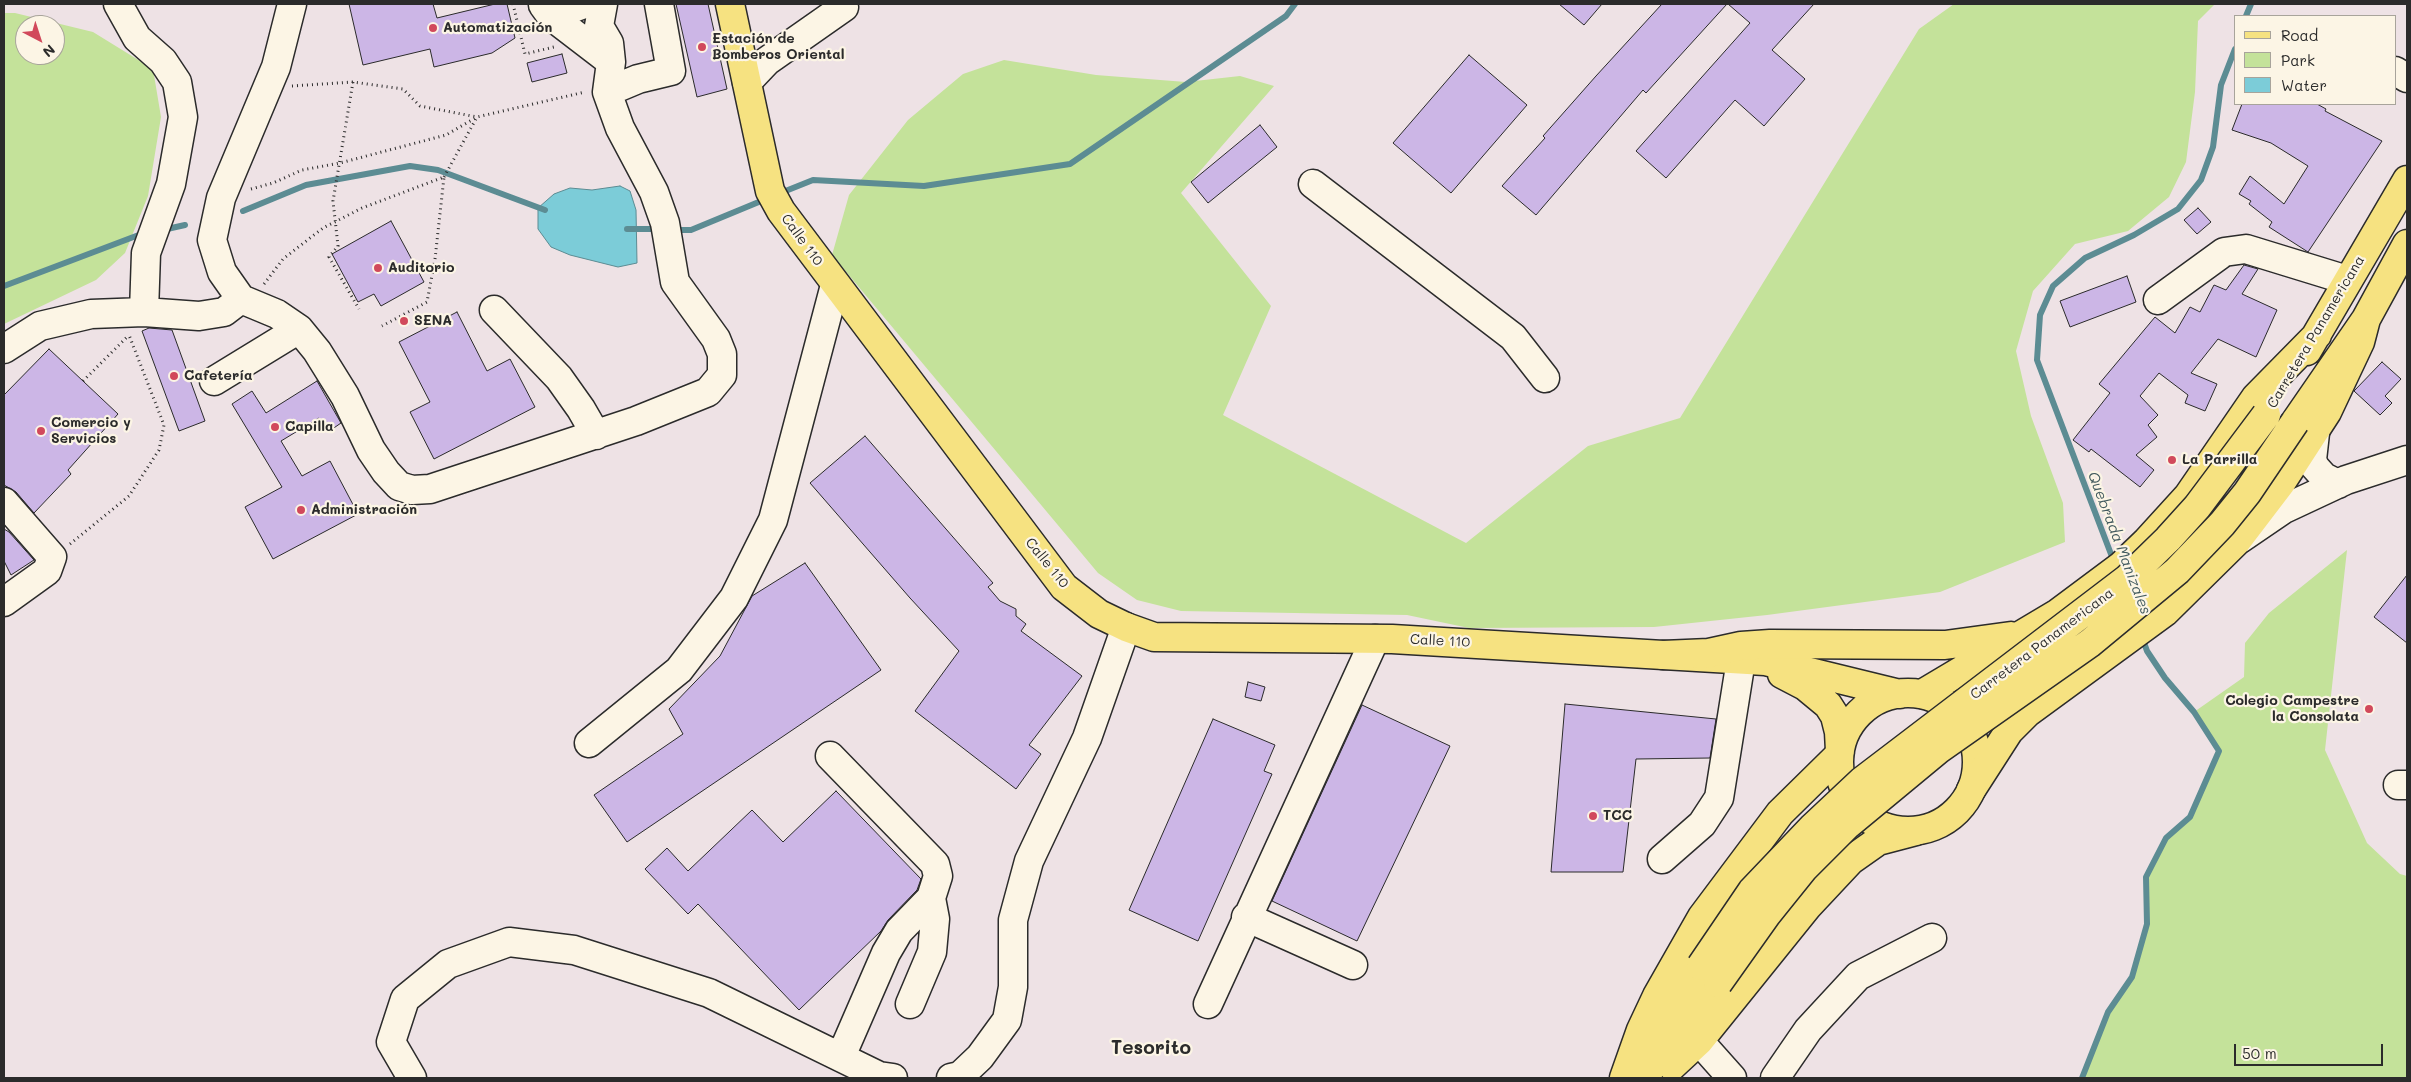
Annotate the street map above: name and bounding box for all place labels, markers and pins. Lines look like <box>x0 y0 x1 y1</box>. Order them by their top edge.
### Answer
place label: Automatización <box>443 20 552 36</box>
marker: Automatización <box>427 22 439 34</box>
place label: Estación de Bomberos Oriental <box>712 31 845 64</box>
marker: Estación de Bomberos Oriental <box>696 41 708 53</box>
place label: Auditorio <box>388 260 455 276</box>
marker: Auditorio <box>372 262 384 274</box>
place label: SENA <box>414 313 452 329</box>
marker: SENA <box>398 315 410 327</box>
place label: Cafetería <box>184 368 253 384</box>
marker: Cafetería <box>168 370 180 382</box>
place label: Comercio y Servicios <box>51 415 131 448</box>
place label: Capilla <box>285 419 334 435</box>
marker: Capilla <box>269 421 281 433</box>
marker: Comercio y Servicios <box>35 425 47 437</box>
place label: La Parrilla <box>2182 452 2257 468</box>
marker: La Parrilla <box>2166 454 2178 466</box>
place label: Administración <box>311 502 417 518</box>
marker: Administración <box>295 504 307 516</box>
place label: Colegio Campestre la Consolata <box>2225 693 2359 726</box>
marker: Colegio Campestre la Consolata <box>2363 703 2375 715</box>
place label: TCC <box>1603 808 1632 824</box>
marker: TCC <box>1587 810 1599 822</box>

